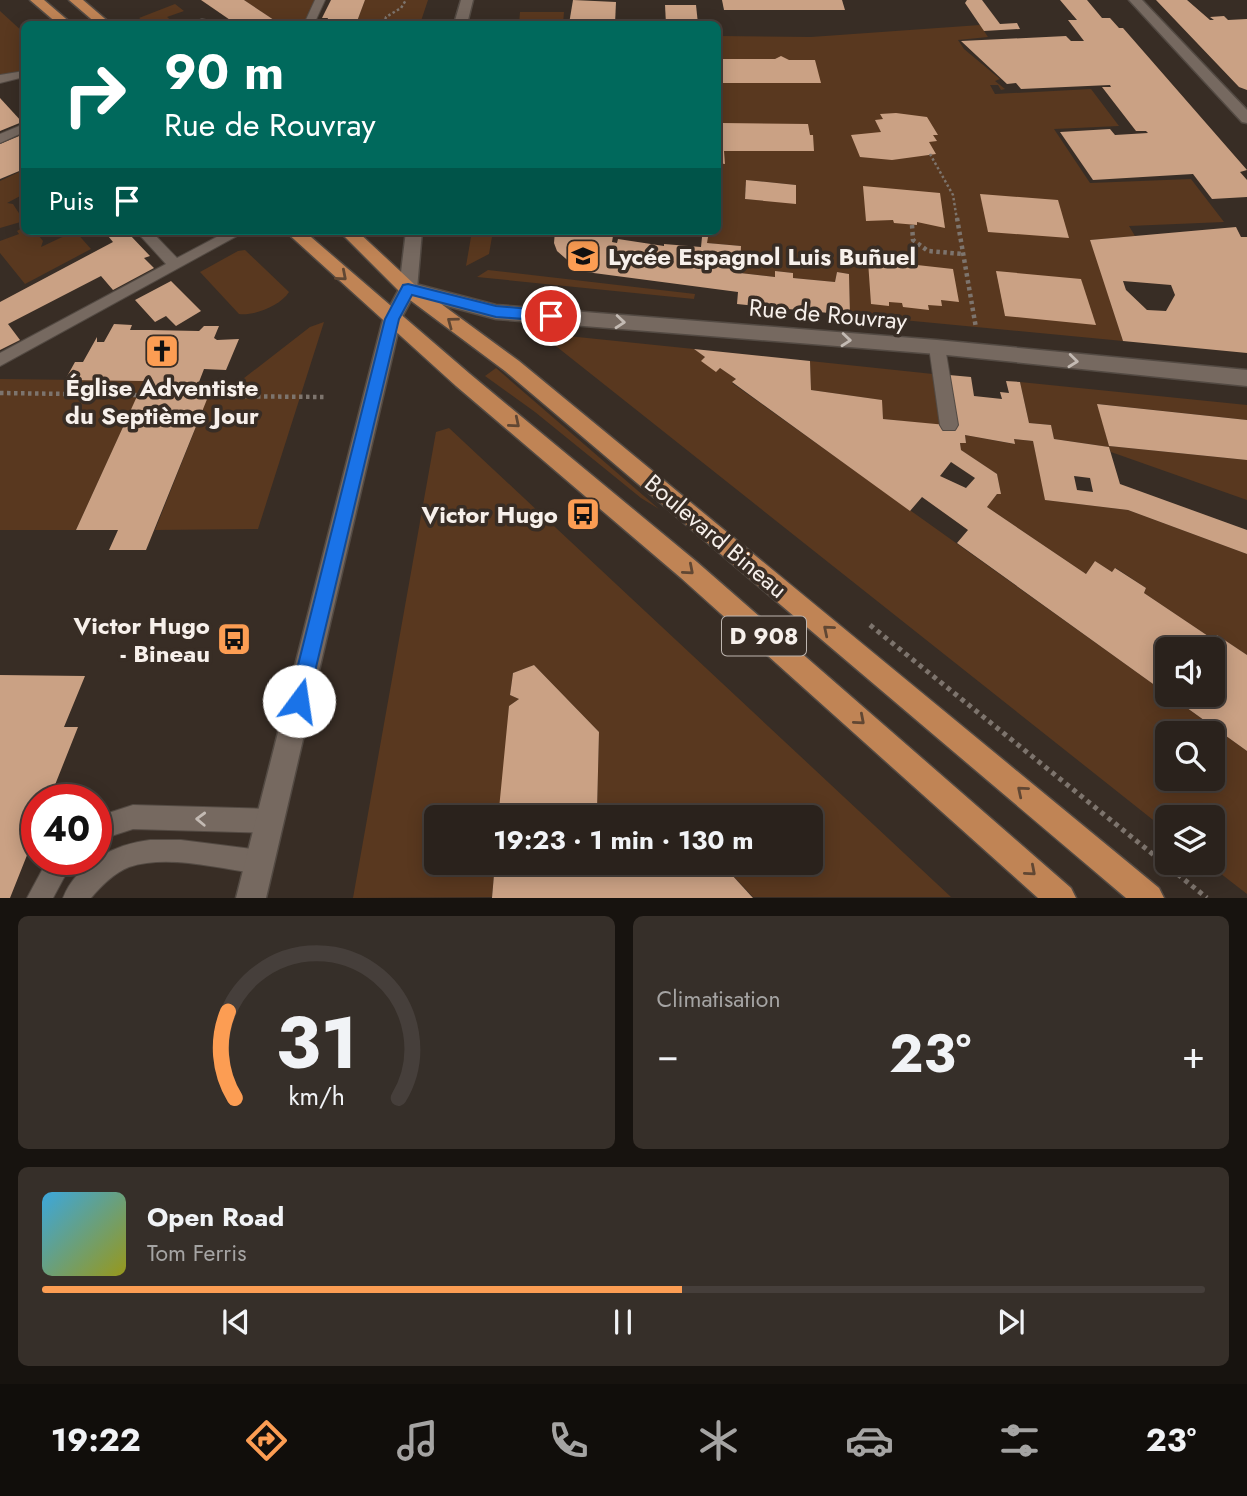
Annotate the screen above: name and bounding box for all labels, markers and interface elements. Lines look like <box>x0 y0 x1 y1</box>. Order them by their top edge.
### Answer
text: 90 m <box>164 37 284 107</box>
icon: right <box>49 49 140 140</box>
text: Rue de Rouvray <box>164 102 376 148</box>
text: Puis <box>49 182 94 220</box>
icon: arrive <box>108 182 146 220</box>
school or university icon: Lycée Espagnol Luis Buñuel <box>564 237 602 275</box>
place label: Lycée Espagnol Luis Buñuel <box>608 239 916 274</box>
one-way arrow <box>334 268 347 280</box>
pin <box>521 286 581 346</box>
street label: Rue de Rouvray <box>747 290 909 338</box>
icon: arrive <box>532 297 570 335</box>
one-way arrow <box>614 314 625 329</box>
one-way arrow <box>447 318 460 330</box>
church icon: Église Adventiste du Septième Jour <box>143 332 181 370</box>
one-way arrow <box>841 332 852 347</box>
one-way arrow <box>1068 353 1079 368</box>
place label: Église Adventiste du Septième Jour <box>65 370 259 433</box>
one-way arrow <box>508 415 520 428</box>
street label: Boulevard Bineau <box>637 466 795 606</box>
bus stop icon: Victor Hugo <box>564 495 602 533</box>
place label: Victor Hugo <box>421 497 558 532</box>
one-way arrow <box>681 562 694 574</box>
place label: Victor Hugo - Bineau <box>73 608 210 671</box>
road number: D 908 <box>722 616 806 656</box>
bus stop icon: Victor Hugo - Bineau <box>215 620 253 658</box>
one-way arrow <box>824 625 836 638</box>
map controls <box>1155 637 1225 875</box>
button: sound <box>1155 637 1225 707</box>
position arrow <box>262 664 336 738</box>
one-way arrow <box>852 712 865 725</box>
button: search <box>1155 721 1225 791</box>
speed limit sign: 40 <box>21 784 112 875</box>
one-way arrow <box>1017 787 1030 799</box>
button: layers <box>1155 805 1225 875</box>
one-way arrow <box>195 811 206 826</box>
text: 19:23 · 1 min · 130 m <box>493 821 754 859</box>
one-way arrow <box>1023 863 1036 875</box>
text: Climatisation <box>657 982 781 1016</box>
text: 31 <box>275 991 357 1096</box>
text: 23° <box>889 1016 971 1092</box>
text: − <box>657 1027 679 1082</box>
text: + <box>1182 1027 1205 1082</box>
text: km/h <box>288 1078 345 1114</box>
text: Open Road <box>147 1198 284 1236</box>
text: Tom Ferris <box>147 1236 246 1270</box>
icon: previous <box>217 1303 255 1341</box>
icon: pause <box>604 1303 642 1341</box>
icon: next <box>992 1303 1030 1341</box>
icon: directions <box>242 1416 291 1465</box>
icon: music <box>393 1416 442 1465</box>
icon: phone <box>544 1416 593 1465</box>
icon: climate <box>694 1416 743 1465</box>
icon: car <box>845 1416 894 1465</box>
icon: filters <box>995 1416 1044 1465</box>
text: 19:22 <box>51 1417 141 1463</box>
text: 23° <box>1146 1417 1196 1463</box>

